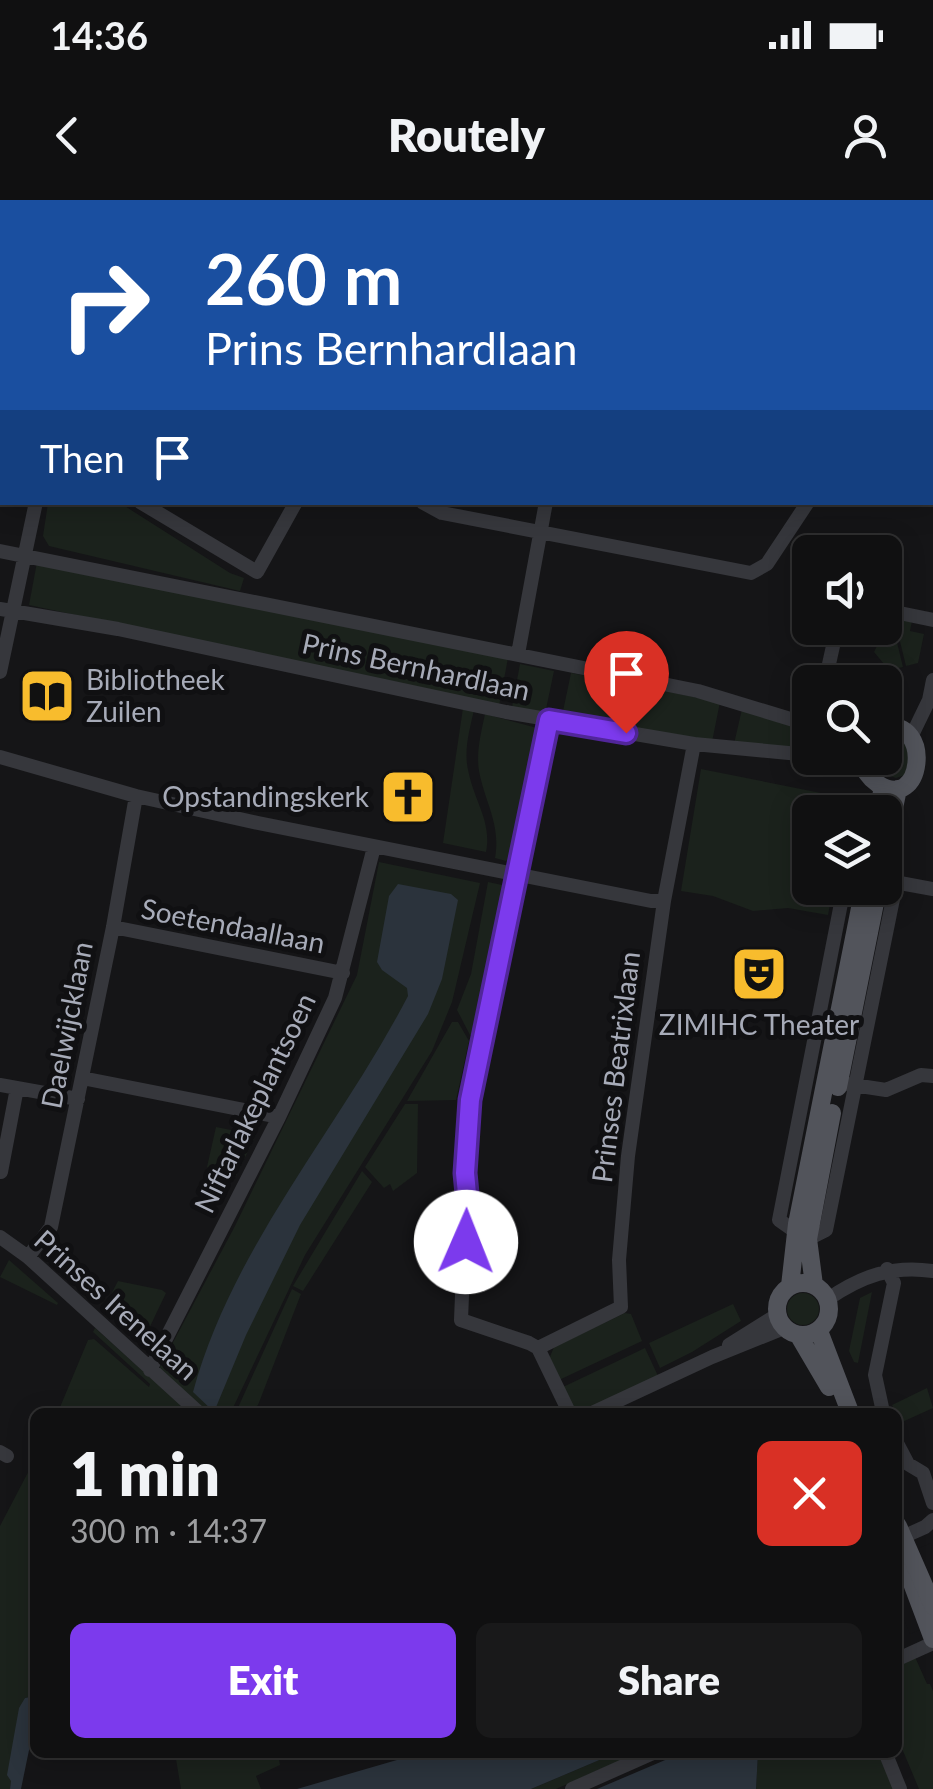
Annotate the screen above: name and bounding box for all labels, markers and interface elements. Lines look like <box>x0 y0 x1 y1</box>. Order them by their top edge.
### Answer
text: 14:36 <box>50 12 148 58</box>
icon: back <box>40 108 95 163</box>
text: Routely <box>388 108 545 162</box>
icon: person <box>838 108 893 163</box>
text: 260 m <box>205 236 402 320</box>
icon: right <box>40 240 170 370</box>
text: Prins Bernhardlaan <box>205 321 578 375</box>
icon: arrive <box>145 430 200 485</box>
text: Then <box>40 435 125 481</box>
map controls <box>792 535 902 905</box>
button: sound <box>792 535 902 645</box>
street label: Prins Bernhardlaan <box>299 625 533 707</box>
pin <box>584 631 669 734</box>
icon: arrive <box>599 646 654 701</box>
place label: Bibliotheek Zuilen <box>86 662 225 728</box>
button: search <box>792 665 902 775</box>
library icon: Bibliotheek Zuilen <box>17 666 77 726</box>
church icon: Opstandingskerk <box>378 767 438 827</box>
place label: Opstandingskerk <box>162 779 370 813</box>
button: layers <box>792 795 902 905</box>
street label: Soetendaallaan <box>139 891 328 959</box>
street label: Daelwijcklaan <box>33 938 99 1111</box>
theatre icon: ZIMIHC Theater <box>729 944 789 1004</box>
street label: Prinses Beatrixlaan <box>584 949 646 1184</box>
street label: Niftarlakeplantsoen <box>186 987 322 1218</box>
place label: ZIMIHC Theater <box>659 1007 859 1041</box>
position arrow <box>414 1190 518 1294</box>
street label: Prinses Irenelaan <box>28 1222 205 1386</box>
text: 1 min <box>70 1437 220 1509</box>
button: close <box>757 1441 862 1546</box>
text: 300 m · 14:37 <box>70 1511 267 1550</box>
button: Exit <box>70 1623 456 1738</box>
button: Share <box>476 1623 862 1738</box>

